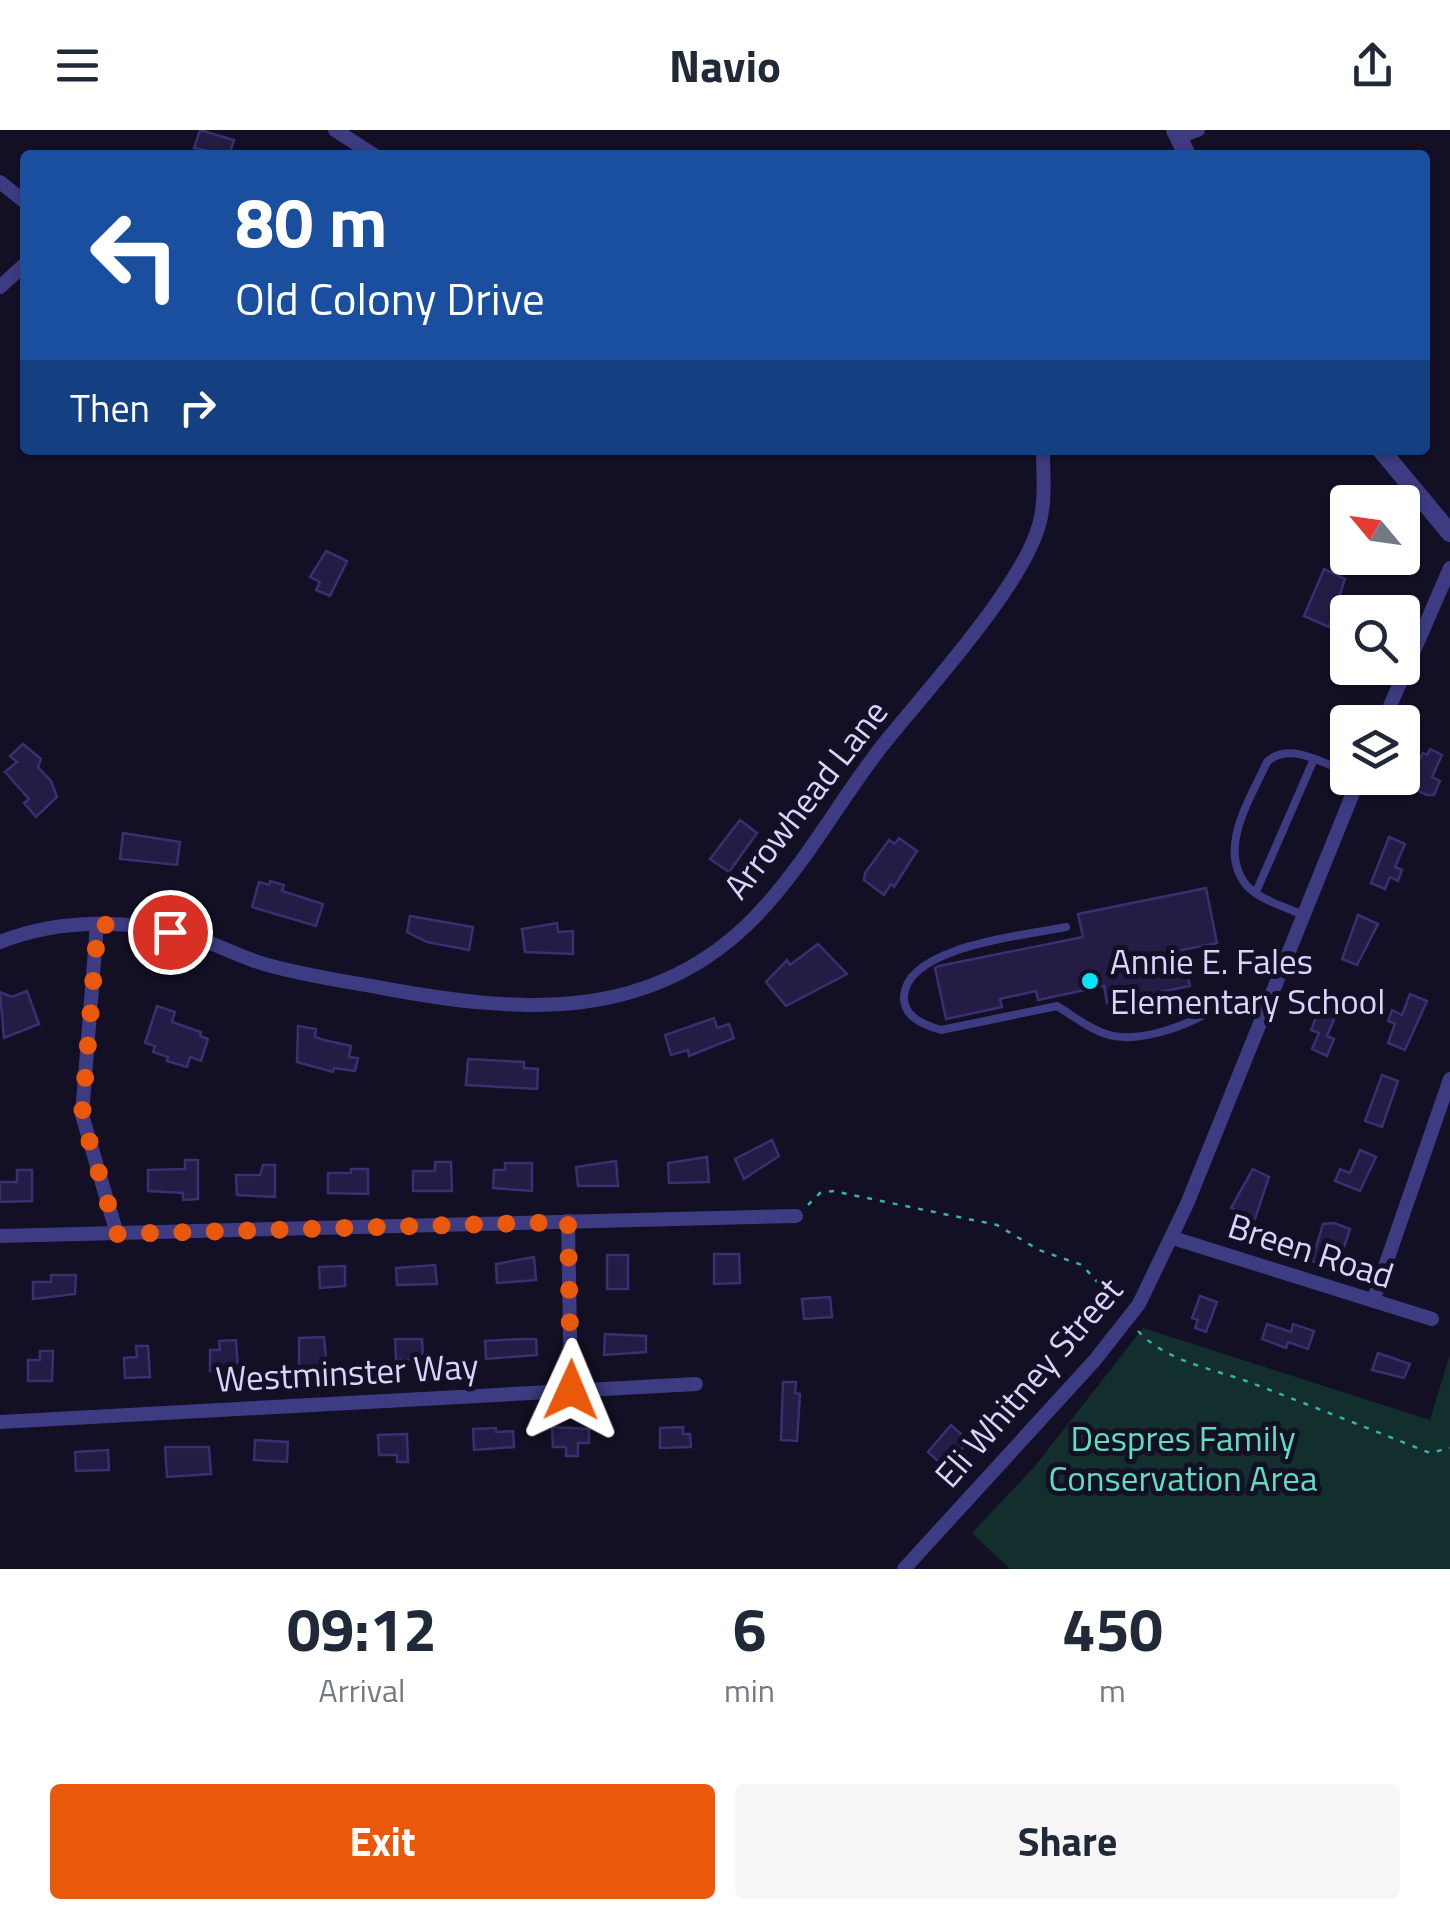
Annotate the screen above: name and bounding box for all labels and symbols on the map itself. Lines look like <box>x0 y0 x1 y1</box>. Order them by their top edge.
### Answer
north arrow <box>1330 485 1420 575</box>
street label: Arrowhead Lane <box>710 688 900 910</box>
pin <box>128 890 213 975</box>
place label: Annie E. Fales Elementary School <box>1110 934 1385 1028</box>
marker: Annie E. Fales Elementary School <box>1079 970 1101 992</box>
street label: Breen Road <box>1221 1198 1401 1302</box>
street label: Eli Whitney Street <box>921 1265 1135 1499</box>
street label: Westminster Way <box>214 1338 480 1406</box>
position arrow <box>519 1338 623 1442</box>
park label: Despres Family Conservation Area <box>1049 1411 1317 1505</box>

